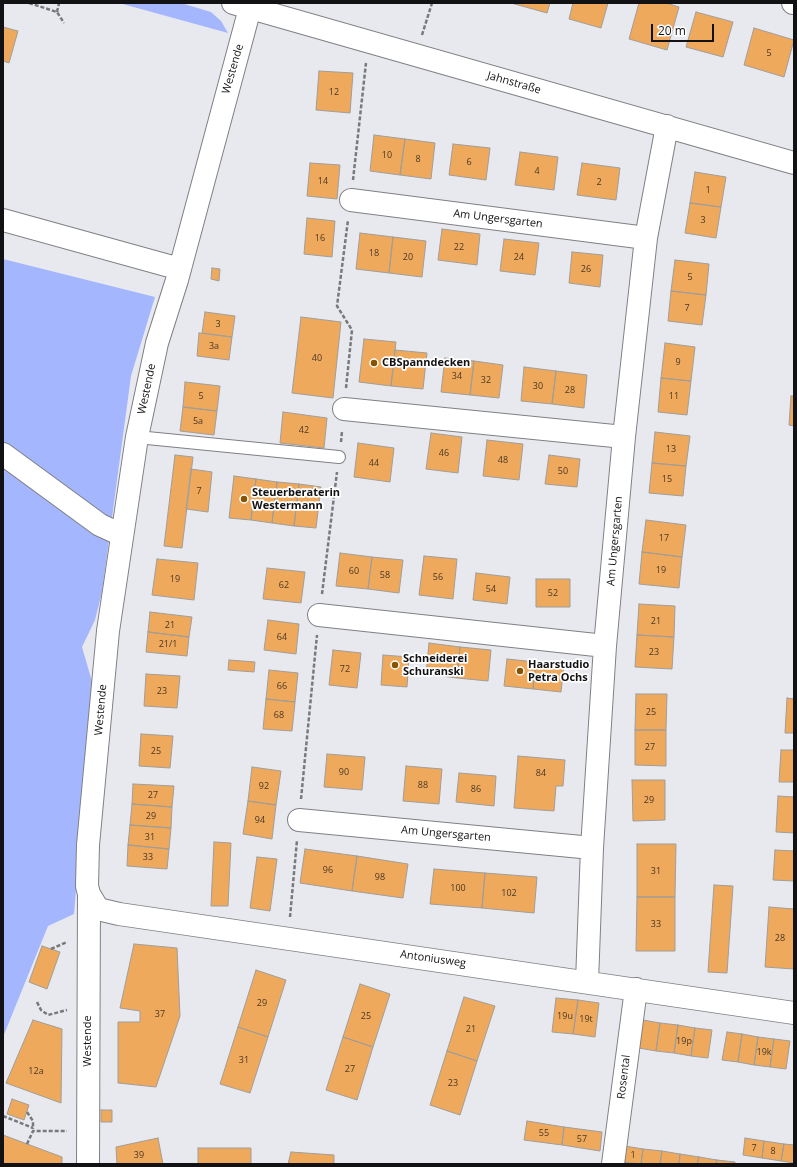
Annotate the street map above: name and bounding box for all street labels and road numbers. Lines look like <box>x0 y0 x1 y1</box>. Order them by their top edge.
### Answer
street label: Westende <box>220 43 246 95</box>
street label: Jahnstraße <box>486 69 542 97</box>
street label: Am Ungersgarten <box>452 207 544 231</box>
street label: Westende <box>135 363 159 415</box>
street label: Am Ungersgarten <box>604 496 626 586</box>
street label: Westende <box>92 684 110 736</box>
street label: Am Ungersgarten <box>401 823 491 845</box>
street label: Antoniusweg <box>399 948 467 970</box>
street label: Westende <box>81 1015 95 1067</box>
street label: Rosental <box>615 1054 633 1100</box>

